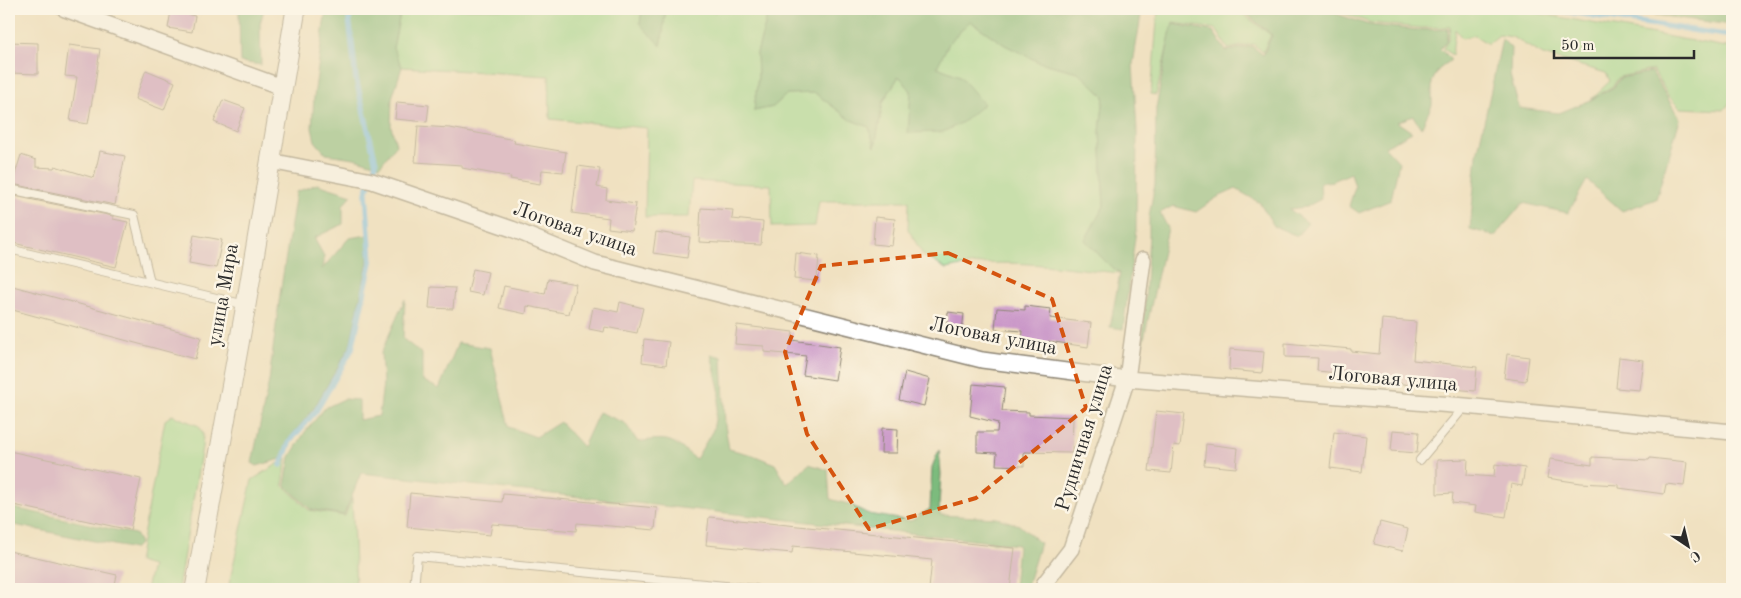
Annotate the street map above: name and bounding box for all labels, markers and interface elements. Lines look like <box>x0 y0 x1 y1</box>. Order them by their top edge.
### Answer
scale bar <box>1554 28 1694 60</box>
text: 50 m <box>1561 39 1595 54</box>
street label: Логовая улица <box>510 199 640 261</box>
street label: улица Мира <box>205 242 243 348</box>
street label: Логовая улица <box>927 315 1059 359</box>
street label: Рудничная улица <box>1053 362 1117 514</box>
street label: Логовая улица <box>1328 364 1459 396</box>
north arrow <box>1664 520 1714 570</box>
text: С <box>1687 547 1703 564</box>

